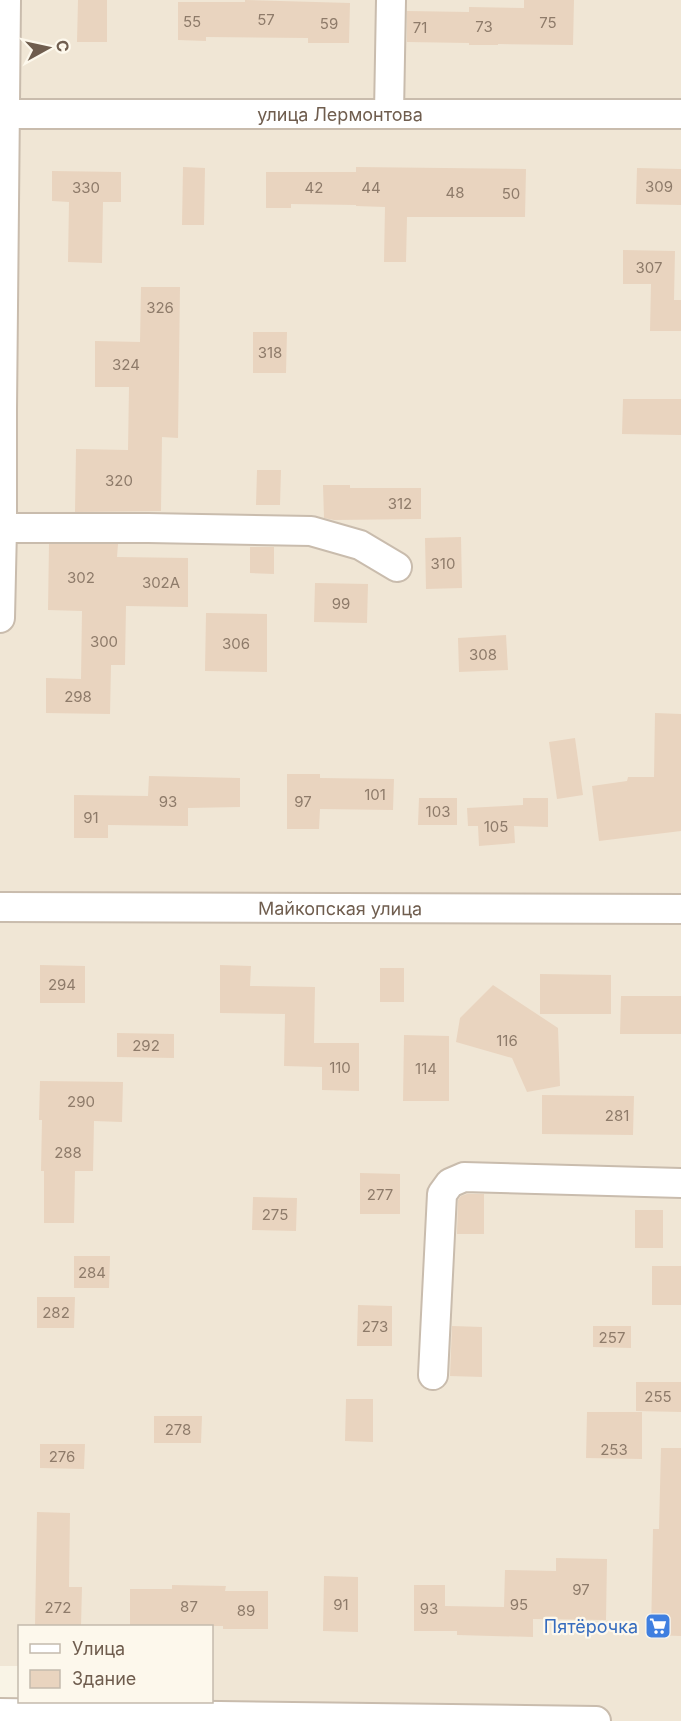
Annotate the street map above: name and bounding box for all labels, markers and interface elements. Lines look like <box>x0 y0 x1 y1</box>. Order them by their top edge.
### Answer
house number: 57 <box>257 10 275 29</box>
house number: 55 <box>183 12 201 31</box>
house number: 75 <box>539 13 557 32</box>
house number: 59 <box>320 14 338 33</box>
house number: 73 <box>475 17 493 36</box>
north arrow <box>18 18 78 78</box>
house number: 71 <box>413 18 427 37</box>
text: С <box>52 39 74 53</box>
street label: улица Лермонтова <box>257 104 423 125</box>
house number: 309 <box>645 177 673 196</box>
house number: 330 <box>72 178 100 197</box>
house number: 42 <box>305 178 323 197</box>
house number: 44 <box>361 178 381 197</box>
house number: 48 <box>446 183 464 202</box>
house number: 50 <box>502 184 520 203</box>
house number: 307 <box>636 258 662 277</box>
house number: 326 <box>146 298 174 317</box>
house number: 318 <box>258 343 282 362</box>
house number: 324 <box>112 355 140 374</box>
house number: 320 <box>105 471 133 490</box>
house number: 312 <box>388 494 412 513</box>
house number: 310 <box>431 554 455 573</box>
house number: 302 <box>67 568 95 587</box>
house number: 302А <box>142 573 180 592</box>
house number: 99 <box>332 594 350 613</box>
house number: 300 <box>90 632 118 651</box>
house number: 306 <box>222 634 250 653</box>
house number: 308 <box>469 645 497 664</box>
house number: 298 <box>64 687 92 706</box>
house number: 101 <box>364 785 386 804</box>
house number: 93 <box>159 792 177 811</box>
house number: 97 <box>294 792 312 811</box>
house number: 103 <box>426 802 450 821</box>
house number: 91 <box>83 808 99 827</box>
house number: 105 <box>484 817 508 836</box>
street label: Майкопская улица <box>258 897 422 919</box>
house number: 294 <box>48 975 76 994</box>
house number: 116 <box>496 1031 518 1050</box>
house number: 292 <box>132 1036 160 1055</box>
house number: 110 <box>329 1058 351 1077</box>
house number: 114 <box>415 1059 437 1078</box>
house number: 290 <box>67 1092 95 1111</box>
house number: 281 <box>605 1106 629 1125</box>
house number: 288 <box>54 1143 82 1162</box>
house number: 277 <box>367 1185 393 1204</box>
house number: 275 <box>262 1205 288 1224</box>
house number: 284 <box>78 1263 106 1282</box>
house number: 282 <box>42 1303 70 1322</box>
house number: 273 <box>362 1317 388 1336</box>
house number: 257 <box>599 1328 625 1347</box>
house number: 255 <box>644 1387 672 1406</box>
house number: 278 <box>165 1420 191 1439</box>
house number: 253 <box>600 1440 628 1459</box>
house number: 276 <box>49 1447 75 1466</box>
house number: 97 <box>572 1580 590 1599</box>
house number: 91 <box>333 1595 349 1614</box>
house number: 95 <box>510 1595 528 1614</box>
house number: 87 <box>180 1597 198 1616</box>
house number: 272 <box>45 1598 71 1617</box>
house number: 93 <box>420 1599 438 1618</box>
house number: 89 <box>237 1601 255 1620</box>
supermarket icon: Пятёрочка <box>643 1611 673 1641</box>
place label: Пятёрочка <box>544 1616 638 1637</box>
legend <box>18 1625 213 1703</box>
text: Улица <box>72 1638 125 1659</box>
text: Здание <box>72 1668 136 1689</box>

